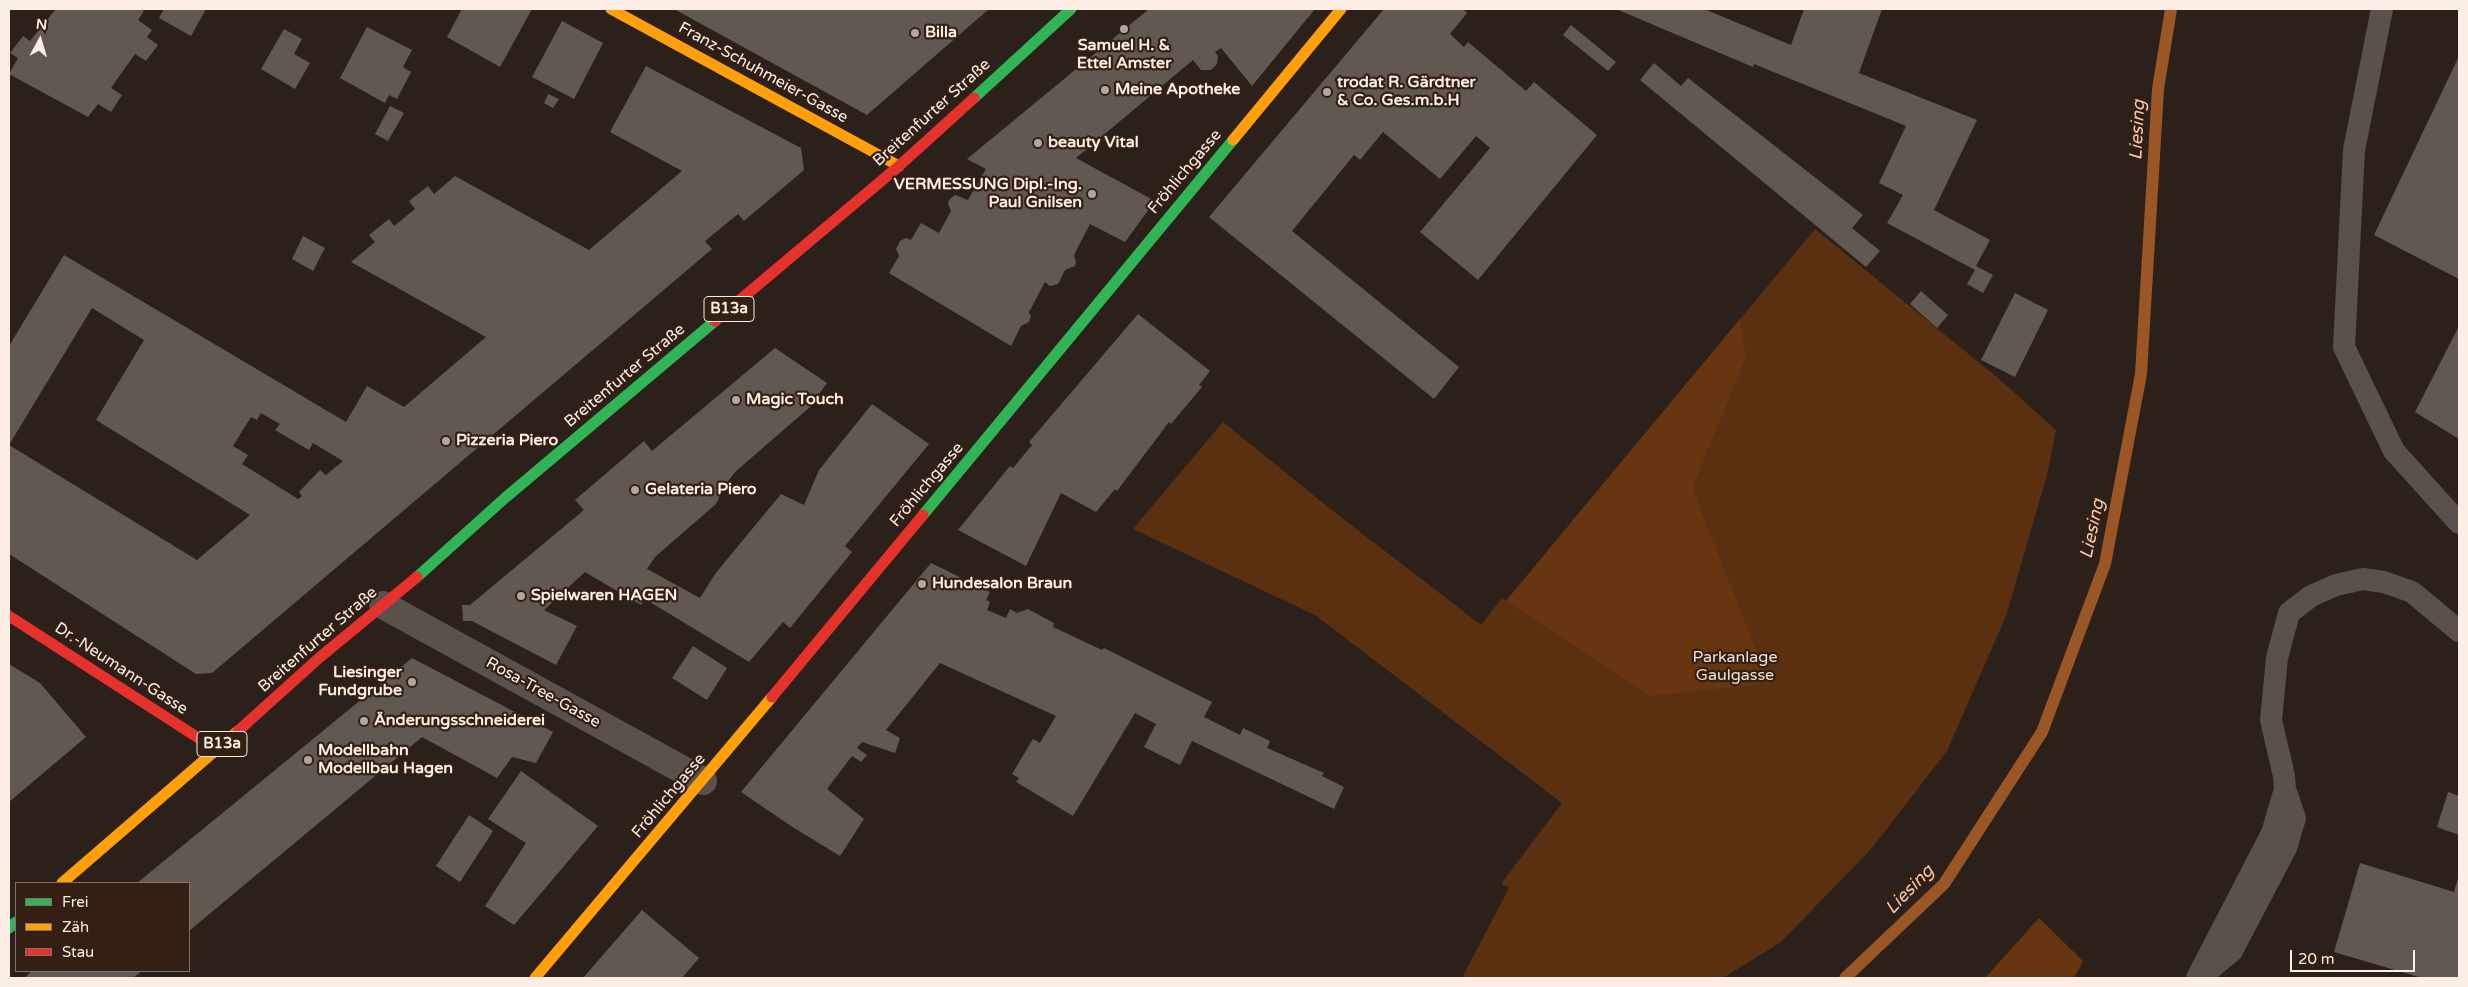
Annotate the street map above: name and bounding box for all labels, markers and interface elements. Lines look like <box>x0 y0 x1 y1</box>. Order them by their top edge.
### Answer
north arrow <box>15 15 65 65</box>
text: N <box>35 16 48 34</box>
street label: Franz-Schuhmeier-Gasse <box>675 18 851 128</box>
place label: Billa <box>925 23 957 43</box>
marker: Samuel H. & Ettel Amster <box>1118 23 1130 35</box>
marker: Billa <box>909 27 921 39</box>
place label: Samuel H. & Ettel Amster <box>1077 36 1171 74</box>
street label: Breitenfurter Straße <box>869 55 995 171</box>
place label: trodat R. Gärdtner & Co. Ges.m.b.H <box>1337 73 1476 111</box>
place label: Meine Apotheke <box>1115 80 1240 100</box>
marker: Meine Apotheke <box>1099 84 1111 96</box>
marker: trodat R. Gärdtner & Co. Ges.m.b.H <box>1321 86 1333 98</box>
water label: Liesing <box>2126 99 2150 161</box>
street label: Fröhlichgasse <box>1144 126 1226 218</box>
place label: beauty Vital <box>1048 133 1139 153</box>
marker: beauty Vital <box>1032 137 1044 149</box>
place label: VERMESSUNG Dipl.-Ing. Paul Gnilsen <box>894 175 1082 213</box>
marker: VERMESSUNG Dipl.-Ing. Paul Gnilsen <box>1086 188 1098 200</box>
road number: B13a <box>704 296 754 322</box>
street label: Breitenfurter Straße <box>561 320 689 432</box>
place label: Magic Touch <box>746 390 844 410</box>
marker: Magic Touch <box>730 394 742 406</box>
place label: Pizzeria Piero <box>456 431 558 451</box>
marker: Pizzeria Piero <box>440 435 452 447</box>
street label: Fröhlichgasse <box>886 439 968 531</box>
place label: Gelateria Piero <box>645 480 757 500</box>
marker: Gelateria Piero <box>629 484 641 496</box>
water label: Liesing <box>2076 497 2110 561</box>
place label: Hundesalon Braun <box>932 574 1072 594</box>
marker: Hundesalon Braun <box>916 578 928 590</box>
street label: Breitenfurter Straße <box>255 583 381 697</box>
place label: Spielwaren HAGEN <box>531 586 677 606</box>
marker: Spielwaren HAGEN <box>515 590 527 602</box>
street label: Dr.-Neumann-Gasse <box>51 619 191 719</box>
park label: Parkanlage Gaulgasse <box>1693 648 1777 686</box>
street label: Rosa-Tree-Gasse <box>482 654 604 732</box>
place label: Liesinger Fundgrube <box>318 663 402 701</box>
marker: Liesinger Fundgrube <box>406 676 418 688</box>
place label: Änderungsschneiderei <box>374 711 545 731</box>
marker: Änderungsschneiderei <box>358 715 370 727</box>
road number: B13a <box>197 732 247 756</box>
place label: Modellbahn Modellbau Hagen <box>318 741 453 779</box>
street label: Fröhlichgasse <box>628 750 710 842</box>
marker: Modellbahn Modellbau Hagen <box>302 754 314 766</box>
water label: Liesing <box>1881 861 1939 919</box>
legend <box>15 882 190 972</box>
text: Frei <box>62 893 88 911</box>
text: Zäh <box>62 918 89 936</box>
scale bar <box>2293 940 2418 972</box>
text: Stau <box>62 943 94 961</box>
text: 20 m <box>2298 950 2335 968</box>

